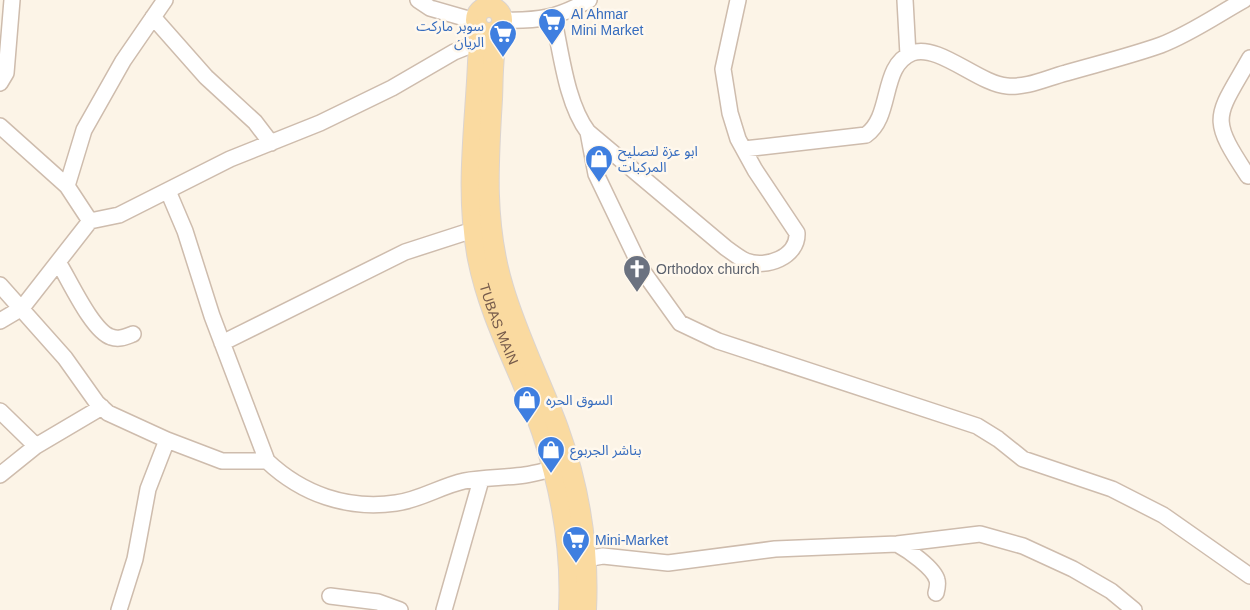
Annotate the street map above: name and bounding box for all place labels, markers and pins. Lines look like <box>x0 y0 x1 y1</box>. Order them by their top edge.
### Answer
place label: Al Ahmar Mini Market <box>571 6 643 38</box>
supermarket icon: Al Ahmar Mini Market <box>537 7 567 46</box>
place label: سوبر ماركت الريان <box>416 18 484 51</box>
supermarket icon: سوبر ماركت الريان <box>488 19 518 58</box>
place label: ابو عزة لتصليح المركبات <box>618 143 698 176</box>
shop icon: ابو عزة لتصليح المركبات <box>584 144 614 183</box>
church icon: Orthodox church <box>622 254 652 293</box>
place label: Orthodox church <box>656 261 760 277</box>
shop icon: السوق الحره <box>512 385 542 424</box>
place label: السوق الحره <box>546 392 613 409</box>
shop icon: بناشر الجربوع <box>536 435 566 474</box>
place label: بناشر الجربوع <box>570 442 642 461</box>
supermarket icon: Mini-Market <box>561 525 591 564</box>
place label: Mini-Market <box>595 532 668 548</box>

